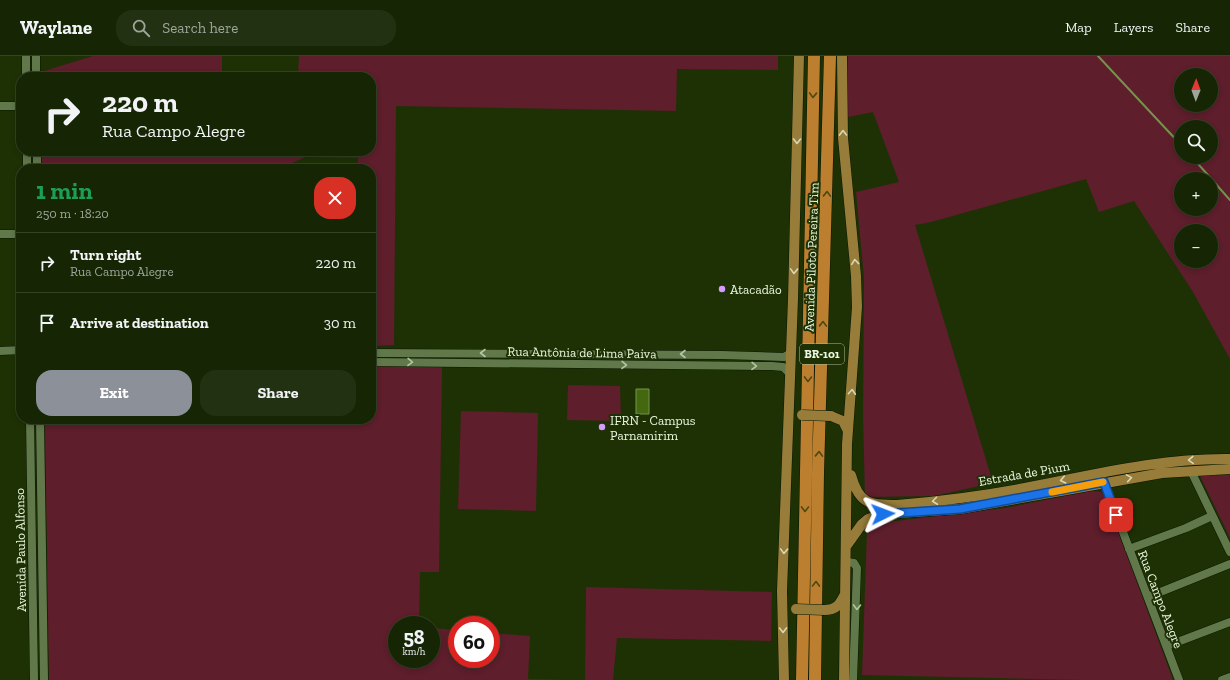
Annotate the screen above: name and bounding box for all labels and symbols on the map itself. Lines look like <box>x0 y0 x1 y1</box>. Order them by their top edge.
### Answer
north arrow <box>1174 68 1218 112</box>
one-way arrow <box>809 92 817 98</box>
one-way arrow <box>839 130 847 136</box>
one-way arrow <box>793 138 801 144</box>
street label: Avenida Piloto Pereira Tim <box>801 181 822 332</box>
one-way arrow <box>823 191 831 197</box>
one-way arrow <box>850 259 859 265</box>
one-way arrow <box>790 268 798 274</box>
place label: Atacadão <box>730 282 782 297</box>
marker: Atacadão <box>717 284 727 294</box>
one-way arrow <box>819 321 828 327</box>
street label: Rua Antônia de Lima Paiva <box>507 344 657 361</box>
road number: BR-101 <box>800 344 844 364</box>
one-way arrow <box>480 349 486 357</box>
one-way arrow <box>680 350 686 358</box>
one-way arrow <box>407 358 413 366</box>
one-way arrow <box>621 361 627 369</box>
one-way arrow <box>751 362 757 370</box>
one-way arrow <box>804 376 812 382</box>
one-way arrow <box>848 389 857 395</box>
place label: IFRN - Campus Parnamirim <box>610 413 696 443</box>
marker: IFRN - Campus Parnamirim <box>597 422 607 432</box>
one-way arrow <box>815 451 823 457</box>
one-way arrow <box>1188 455 1194 464</box>
street label: Estrada de Pium <box>977 458 1071 489</box>
one-way arrow <box>1126 474 1132 483</box>
one-way arrow <box>1060 475 1066 483</box>
street label: Avenida Paulo Alfonso <box>12 488 29 612</box>
position arrow <box>862 493 904 535</box>
one-way arrow <box>932 496 938 505</box>
pin <box>1099 498 1133 532</box>
one-way arrow <box>801 506 810 512</box>
one-way arrow <box>780 548 788 554</box>
street label: Rua Campo Alegre <box>1135 548 1186 650</box>
one-way arrow <box>812 581 820 587</box>
one-way arrow <box>853 604 861 610</box>
speed limit sign: 60 <box>448 616 500 668</box>
one-way arrow <box>779 627 787 633</box>

